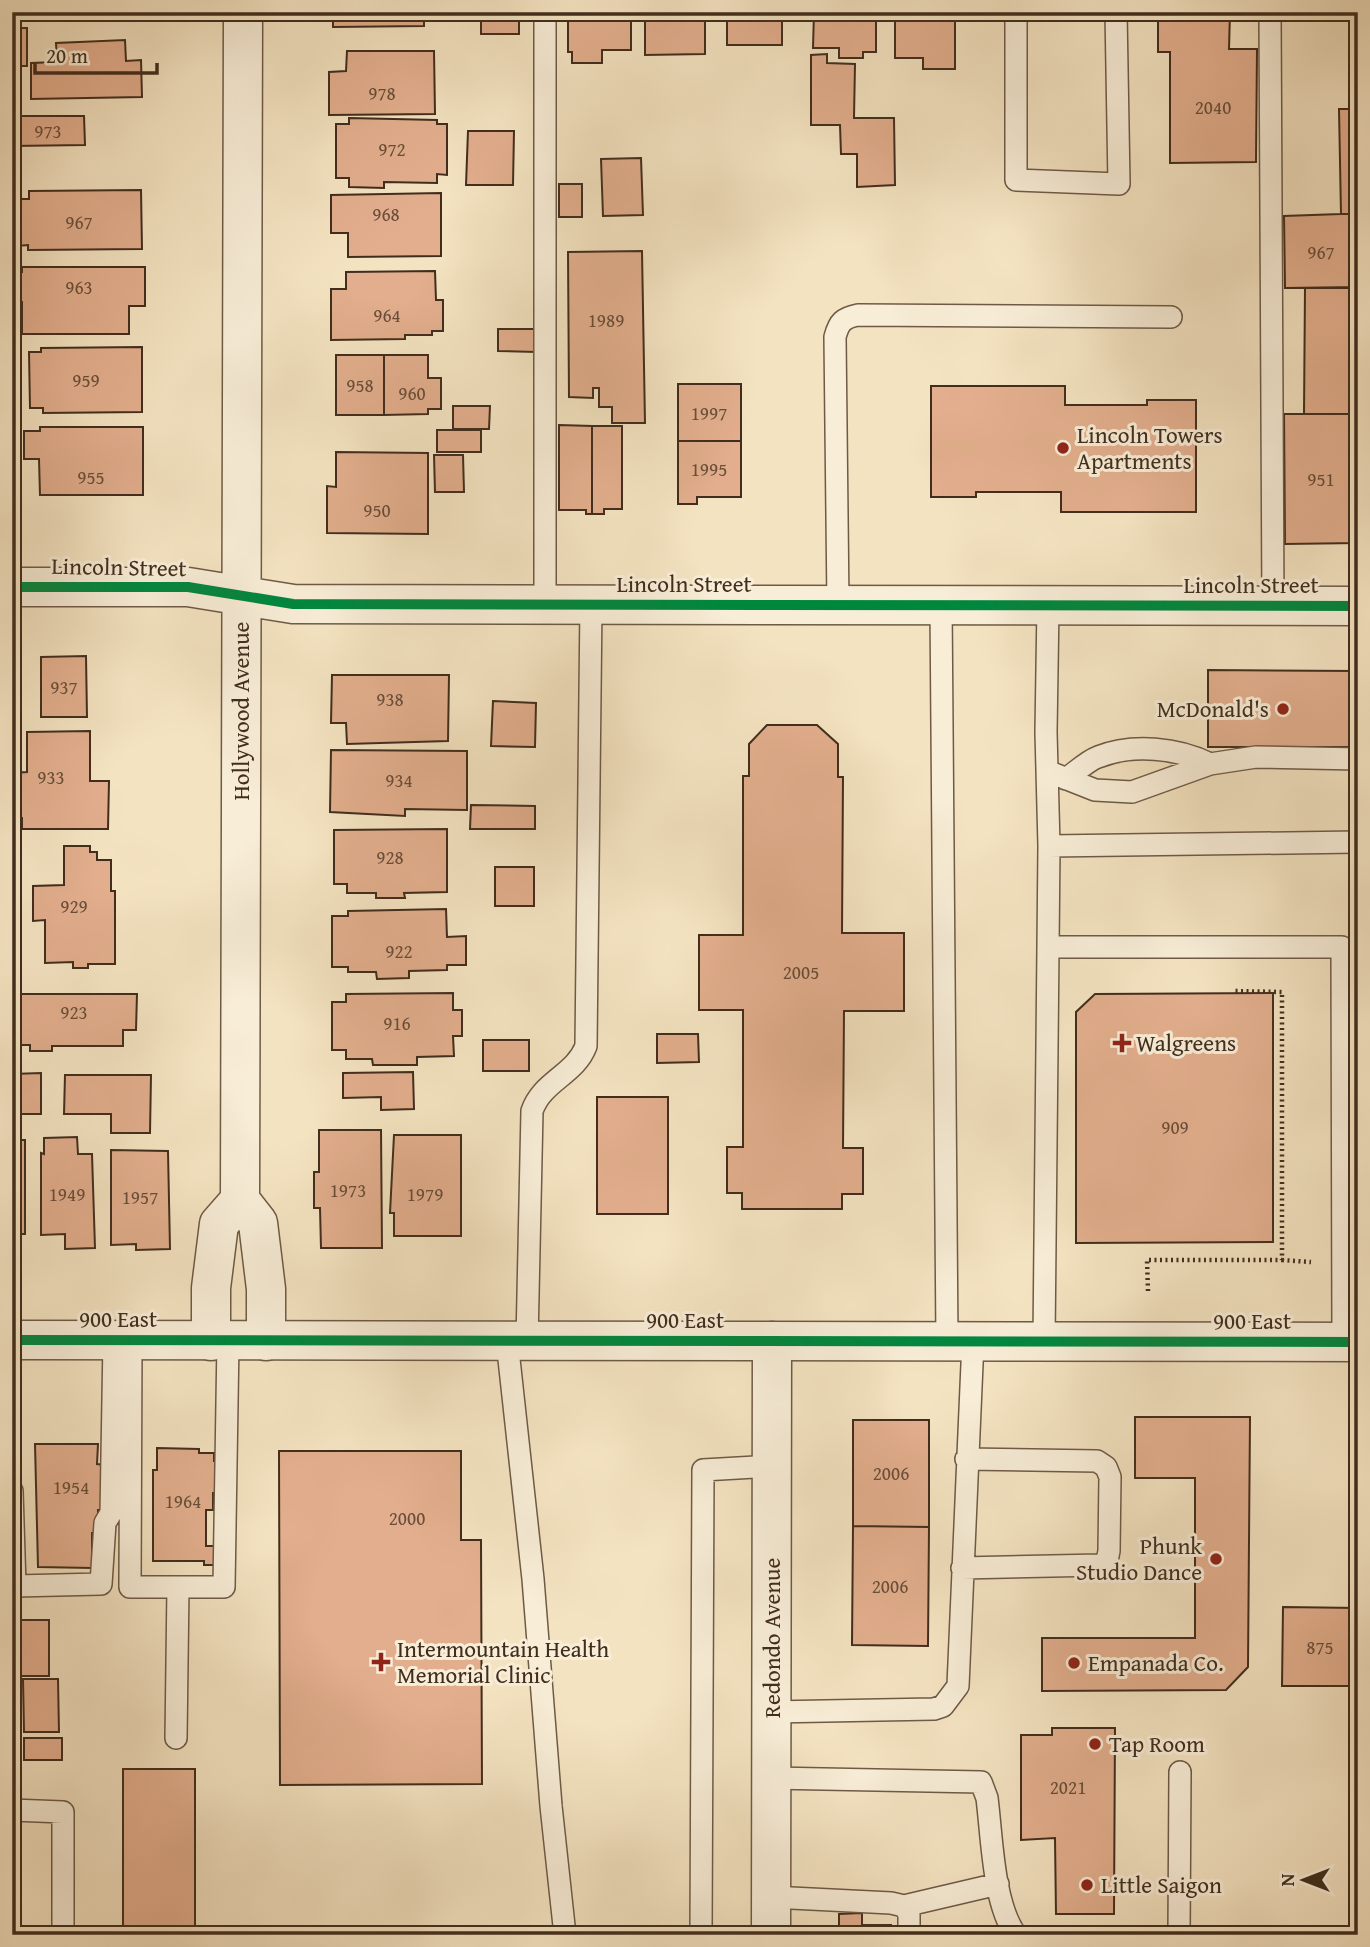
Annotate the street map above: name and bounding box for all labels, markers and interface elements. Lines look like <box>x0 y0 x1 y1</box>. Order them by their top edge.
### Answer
scale bar <box>35 32 158 76</box>
text: 20 m <box>46 40 88 71</box>
house number: 978 <box>368 79 396 107</box>
house number: 2040 <box>1195 93 1231 121</box>
house number: 973 <box>34 117 62 145</box>
house number: 972 <box>378 135 406 163</box>
house number: 968 <box>372 200 400 228</box>
house number: 967 <box>65 208 93 236</box>
house number: 967 <box>1307 238 1335 266</box>
house number: 963 <box>65 273 93 301</box>
house number: 964 <box>373 301 401 329</box>
house number: 1989 <box>588 306 624 334</box>
house number: 959 <box>72 366 100 394</box>
house number: 958 <box>346 371 374 399</box>
house number: 960 <box>398 379 426 407</box>
house number: 1997 <box>691 399 727 427</box>
place label: Lincoln Towers Apartments <box>1077 418 1223 477</box>
marker: Lincoln Towers Apartments <box>1055 440 1071 456</box>
house number: 1995 <box>691 455 727 483</box>
house number: 955 <box>77 463 105 491</box>
house number: 951 <box>1307 465 1335 493</box>
house number: 950 <box>363 496 391 524</box>
street label: Lincoln Street <box>51 549 187 584</box>
street label: Lincoln Street <box>616 567 752 600</box>
street label: Lincoln Street <box>1183 568 1319 601</box>
street label: Hollywood Avenue <box>224 622 257 800</box>
house number: 937 <box>50 673 78 701</box>
house number: 938 <box>376 685 404 713</box>
place label: McDonald's <box>1157 692 1269 725</box>
marker: McDonald's <box>1275 701 1291 717</box>
house number: 933 <box>37 763 65 791</box>
house number: 934 <box>385 766 413 794</box>
house number: 928 <box>376 843 404 871</box>
house number: 929 <box>60 892 88 920</box>
house number: 922 <box>385 937 413 965</box>
house number: 2005 <box>783 958 819 986</box>
house number: 923 <box>60 998 88 1026</box>
house number: 916 <box>383 1009 411 1037</box>
place label: Walgreens <box>1136 1026 1236 1059</box>
marker: Walgreens <box>1114 1035 1130 1051</box>
house number: 909 <box>1161 1113 1189 1141</box>
house number: 1973 <box>330 1176 366 1204</box>
house number: 1949 <box>49 1180 85 1208</box>
house number: 1979 <box>407 1180 443 1208</box>
house number: 1957 <box>122 1183 158 1211</box>
street label: 900 East <box>79 1302 157 1335</box>
street label: 900 East <box>646 1303 724 1336</box>
street label: 900 East <box>1213 1304 1291 1337</box>
house number: 2006 <box>873 1459 909 1487</box>
house number: 1954 <box>53 1473 89 1501</box>
house number: 1964 <box>165 1487 201 1515</box>
house number: 2000 <box>389 1504 425 1532</box>
place label: Phunk Studio Dance <box>1076 1529 1202 1588</box>
marker: Phunk Studio Dance <box>1208 1551 1224 1567</box>
street label: Redondo Avenue <box>755 1558 788 1718</box>
house number: 2006 <box>872 1572 908 1600</box>
place label: Intermountain Health Memorial Clinic <box>397 1632 609 1691</box>
house number: 875 <box>1306 1633 1334 1661</box>
place label: Empanada Co. <box>1088 1646 1224 1679</box>
marker: Intermountain Health Memorial Clinic <box>371 1652 391 1672</box>
marker: Empanada Co. <box>1066 1655 1082 1671</box>
place label: Tap Room <box>1109 1727 1205 1760</box>
marker: Tap Room <box>1087 1736 1103 1752</box>
house number: 2021 <box>1050 1773 1086 1801</box>
north arrow <box>1268 1846 1338 1916</box>
place label: Little Saigon <box>1101 1868 1222 1901</box>
text: N <box>1273 1873 1301 1886</box>
marker: Little Saigon <box>1079 1877 1095 1893</box>

